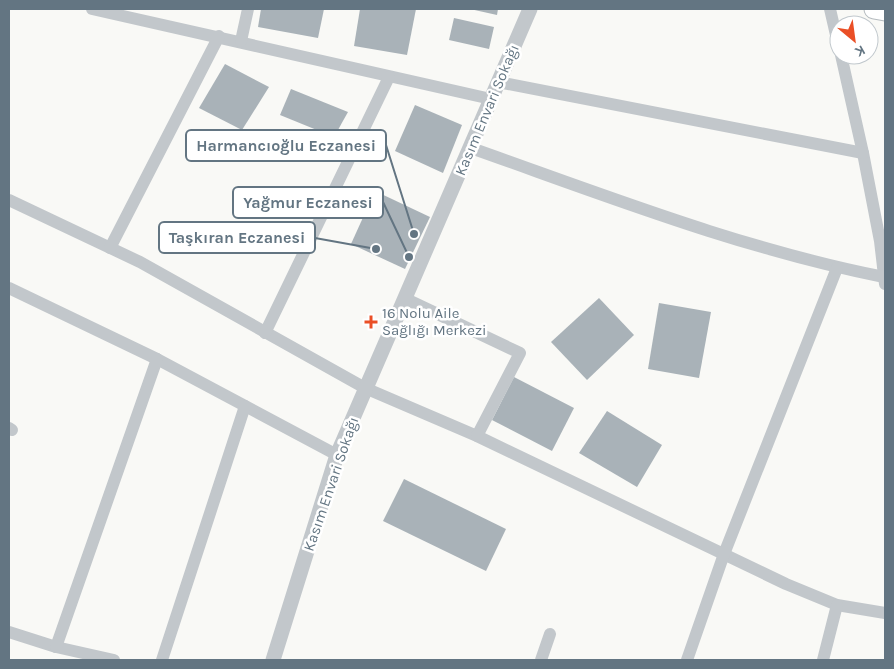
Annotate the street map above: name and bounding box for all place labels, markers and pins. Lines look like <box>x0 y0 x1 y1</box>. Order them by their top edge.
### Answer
callout: Harmancıoğlu Eczanesi <box>186 130 386 161</box>
callout: Yağmur Eczanesi <box>233 187 383 218</box>
callout: Taşkıran Eczanesi <box>159 222 315 253</box>
place label: 16 Nolu Aile Sağlığı Merkezi <box>382 304 487 339</box>
marker: 16 Nolu Aile Sağlığı Merkezi <box>364 315 378 329</box>

